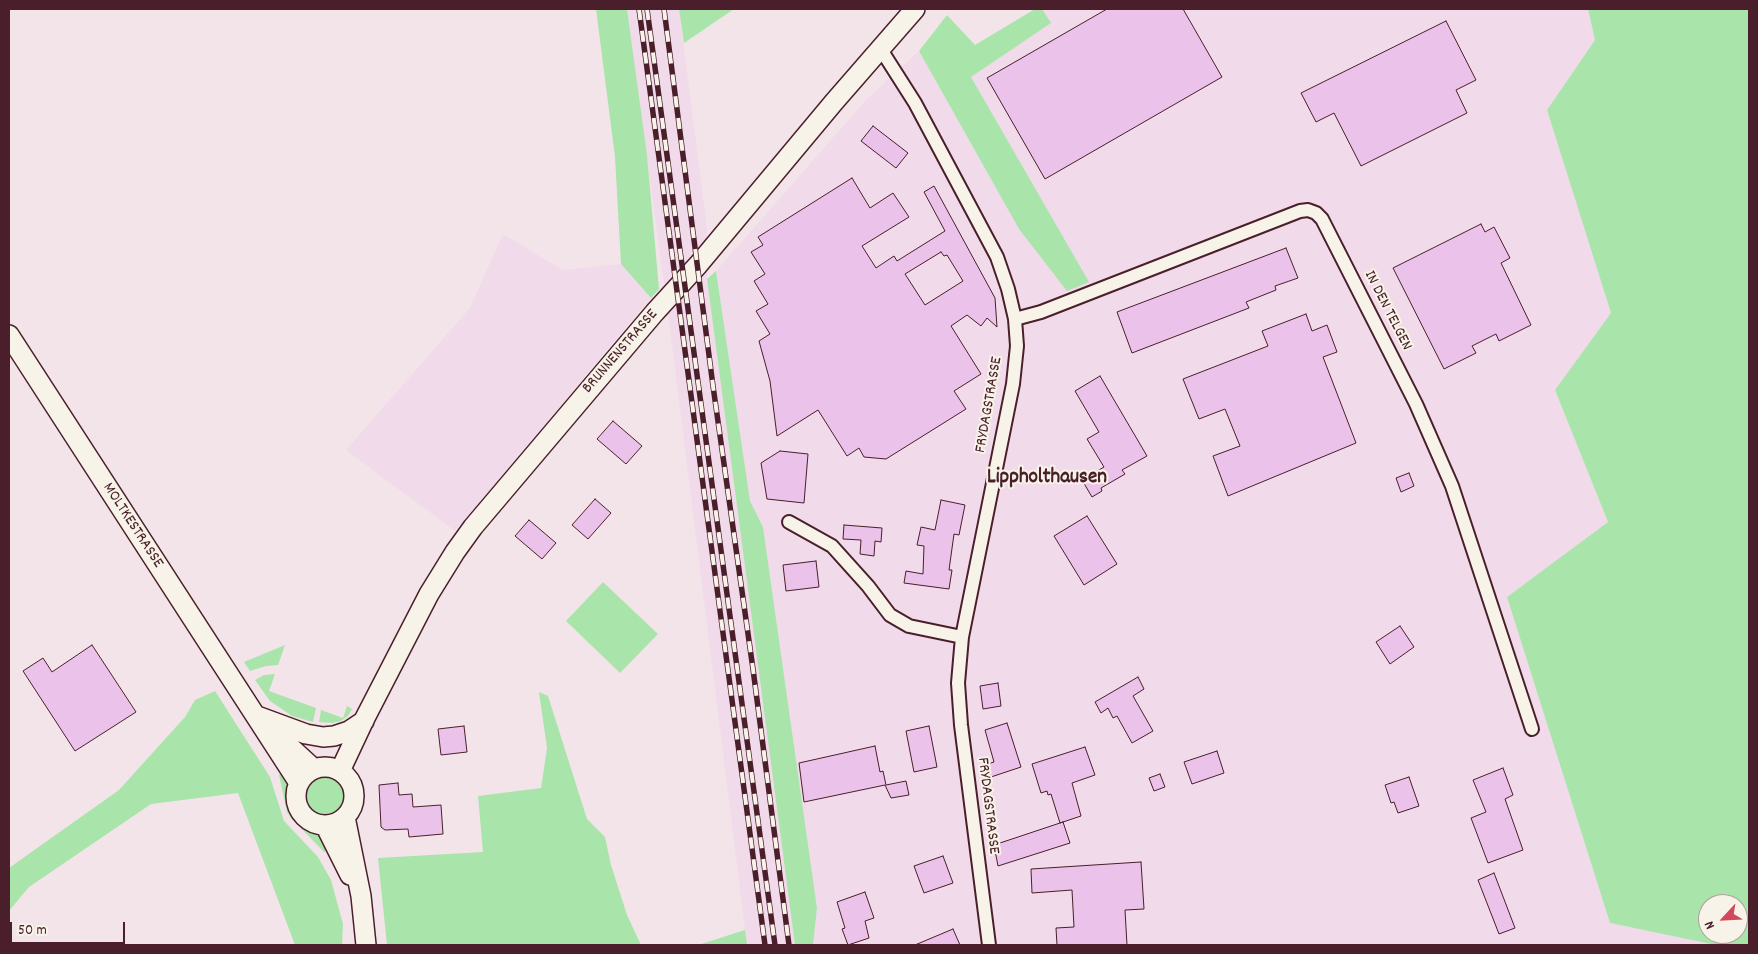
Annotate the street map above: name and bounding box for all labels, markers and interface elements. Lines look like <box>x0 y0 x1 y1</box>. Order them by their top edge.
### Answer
street label: IN DEN TELGEN <box>1359 268 1415 354</box>
street label: BRUNNENSTRASSE <box>579 306 663 398</box>
street label: FRYDAGSTRASSE <box>972 355 1008 455</box>
district label: Lippholthausen <box>987 466 1107 492</box>
street label: MOLTKESTRASSE <box>97 480 167 572</box>
street label: FRYDAGSTRASSE <box>972 757 1002 855</box>
north arrow <box>1698 894 1748 944</box>
scale bar <box>12 912 128 944</box>
text: N <box>1700 918 1721 932</box>
text: 50 m <box>18 920 47 942</box>

